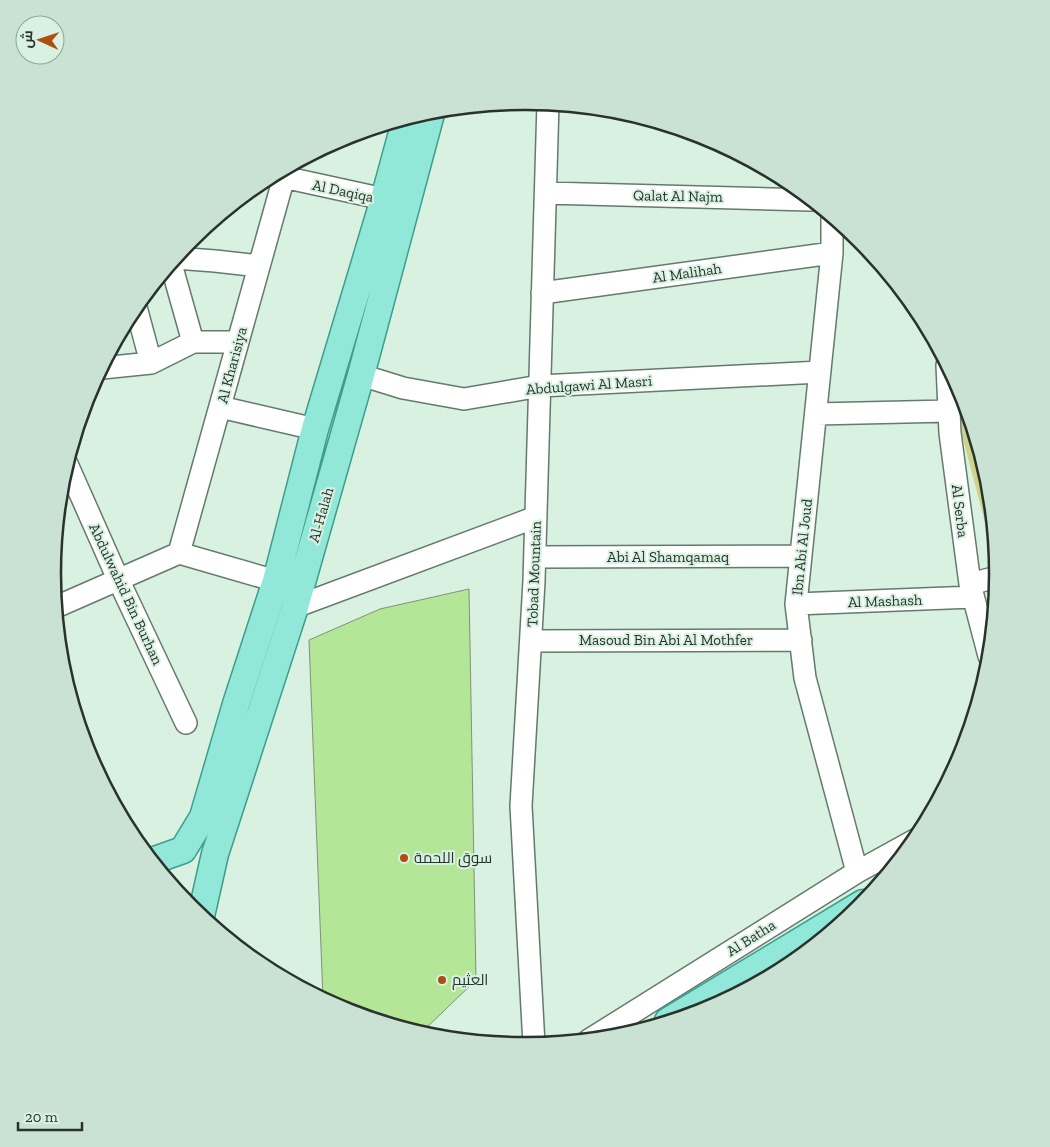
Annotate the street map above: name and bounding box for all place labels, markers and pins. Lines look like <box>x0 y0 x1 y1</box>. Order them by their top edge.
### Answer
place label: سوق اللحمة <box>414 849 492 868</box>
marker: سوق اللحمة <box>398 852 410 864</box>
place label: العثيم <box>452 971 488 990</box>
marker: العثيم <box>436 974 448 986</box>

